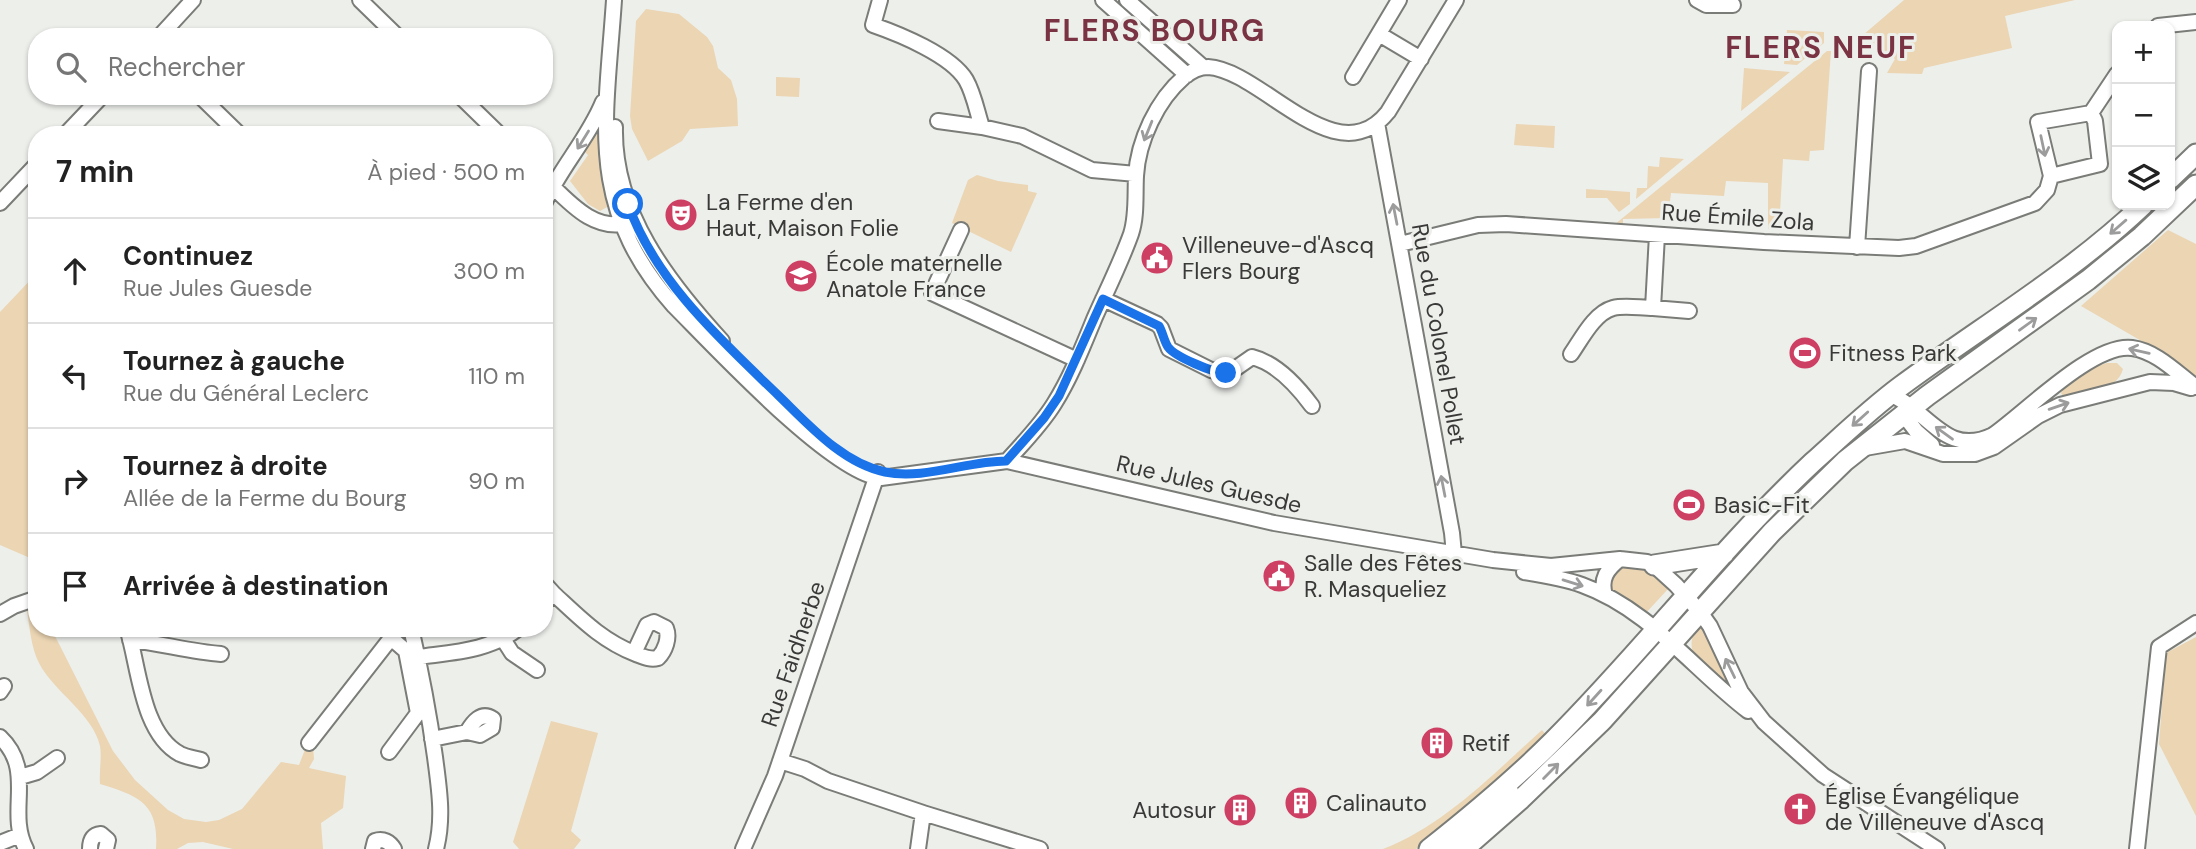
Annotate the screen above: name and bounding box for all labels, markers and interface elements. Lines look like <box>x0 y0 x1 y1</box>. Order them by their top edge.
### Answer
district label: FLERS BOURG <box>1044 11 1266 50</box>
map controls <box>2112 21 2175 210</box>
button: + <box>2112 21 2175 84</box>
search box <box>28 28 553 105</box>
district label: FLERS NEUF <box>1725 28 1917 67</box>
icon: search <box>52 48 90 86</box>
text: Rechercher <box>108 50 245 84</box>
button: − <box>2112 84 2175 147</box>
one-way arrow <box>1141 119 1154 141</box>
one-way arrow <box>575 130 590 149</box>
one-way arrow <box>2037 134 2051 157</box>
button: layers <box>2112 147 2175 210</box>
text: 7 min <box>56 152 134 191</box>
text: À pied · 500 m <box>367 157 525 187</box>
place label: La Ferme d'en Haut, Maison Folie <box>706 187 899 243</box>
route start <box>612 188 643 219</box>
theatre icon: La Ferme d'en Haut, Maison Folie <box>662 196 700 234</box>
street label: Rue Émile Zola <box>1661 197 1815 237</box>
one-way arrow <box>1388 203 1401 226</box>
one-way arrow <box>2109 219 2127 235</box>
street label: Rue du Colonel Pollet <box>1405 221 1473 447</box>
place label: Villeneuve-d'Ascq Flers Bourg <box>1182 230 1374 286</box>
text: Continuez <box>123 239 253 273</box>
public building icon: Villeneuve-d'Ascq Flers Bourg <box>1138 239 1176 277</box>
place label: École maternelle Anatole France <box>826 248 1003 304</box>
icon: ahead <box>56 252 94 290</box>
text: 300 m <box>453 256 525 286</box>
school or university icon: École maternelle Anatole France <box>782 257 820 295</box>
text: Rue Jules Guesde <box>123 273 312 303</box>
one-way arrow <box>2018 317 2037 331</box>
sports icon: Fitness Park <box>1786 334 1824 372</box>
place label: Fitness Park <box>1829 338 1957 368</box>
one-way arrow <box>2128 343 2151 357</box>
text: Tournez à gauche <box>123 344 345 378</box>
icon: left <box>56 357 94 395</box>
route end <box>1210 357 1241 388</box>
text: 110 m <box>468 361 525 391</box>
text: Rue du Général Leclerc <box>123 378 369 408</box>
one-way arrow <box>2047 399 2069 411</box>
one-way arrow <box>1852 411 1870 427</box>
one-way arrow <box>1935 426 1954 440</box>
street label: Rue Jules Guesde <box>1113 448 1305 520</box>
text: Tournez à droite <box>123 449 328 483</box>
icon: right <box>56 462 94 500</box>
text: 90 m <box>468 466 525 496</box>
one-way arrow <box>1435 475 1449 498</box>
text: Allée de la Ferme du Bourg <box>123 483 407 513</box>
sports icon: Basic-Fit <box>1670 486 1708 524</box>
place label: Basic-Fit <box>1714 490 1810 520</box>
place label: Salle des Fêtes R. Masqueliez <box>1304 548 1462 604</box>
public building icon: Salle des Fêtes R. Masqueliez <box>1260 557 1298 595</box>
icon: arrive <box>56 567 94 605</box>
text: Arrivée à destination <box>123 569 389 603</box>
street label: Rue Faidherbe <box>754 577 832 731</box>
one-way arrow <box>1562 577 1584 590</box>
one-way arrow <box>1722 658 1736 679</box>
one-way arrow <box>1586 689 1602 707</box>
building icon: Retif <box>1418 724 1456 762</box>
place label: Retif <box>1462 728 1510 758</box>
one-way arrow <box>1542 763 1559 780</box>
place label: Église Évangélique de Villeneuve d'Ascq <box>1825 781 2044 837</box>
building icon: Calinauto <box>1282 784 1320 822</box>
place label: Calinauto <box>1326 788 1427 818</box>
church icon: Église Évangélique de Villeneuve d'Ascq <box>1781 790 1819 828</box>
building icon: Autosur <box>1221 791 1259 829</box>
place label: Autosur <box>1132 795 1216 825</box>

